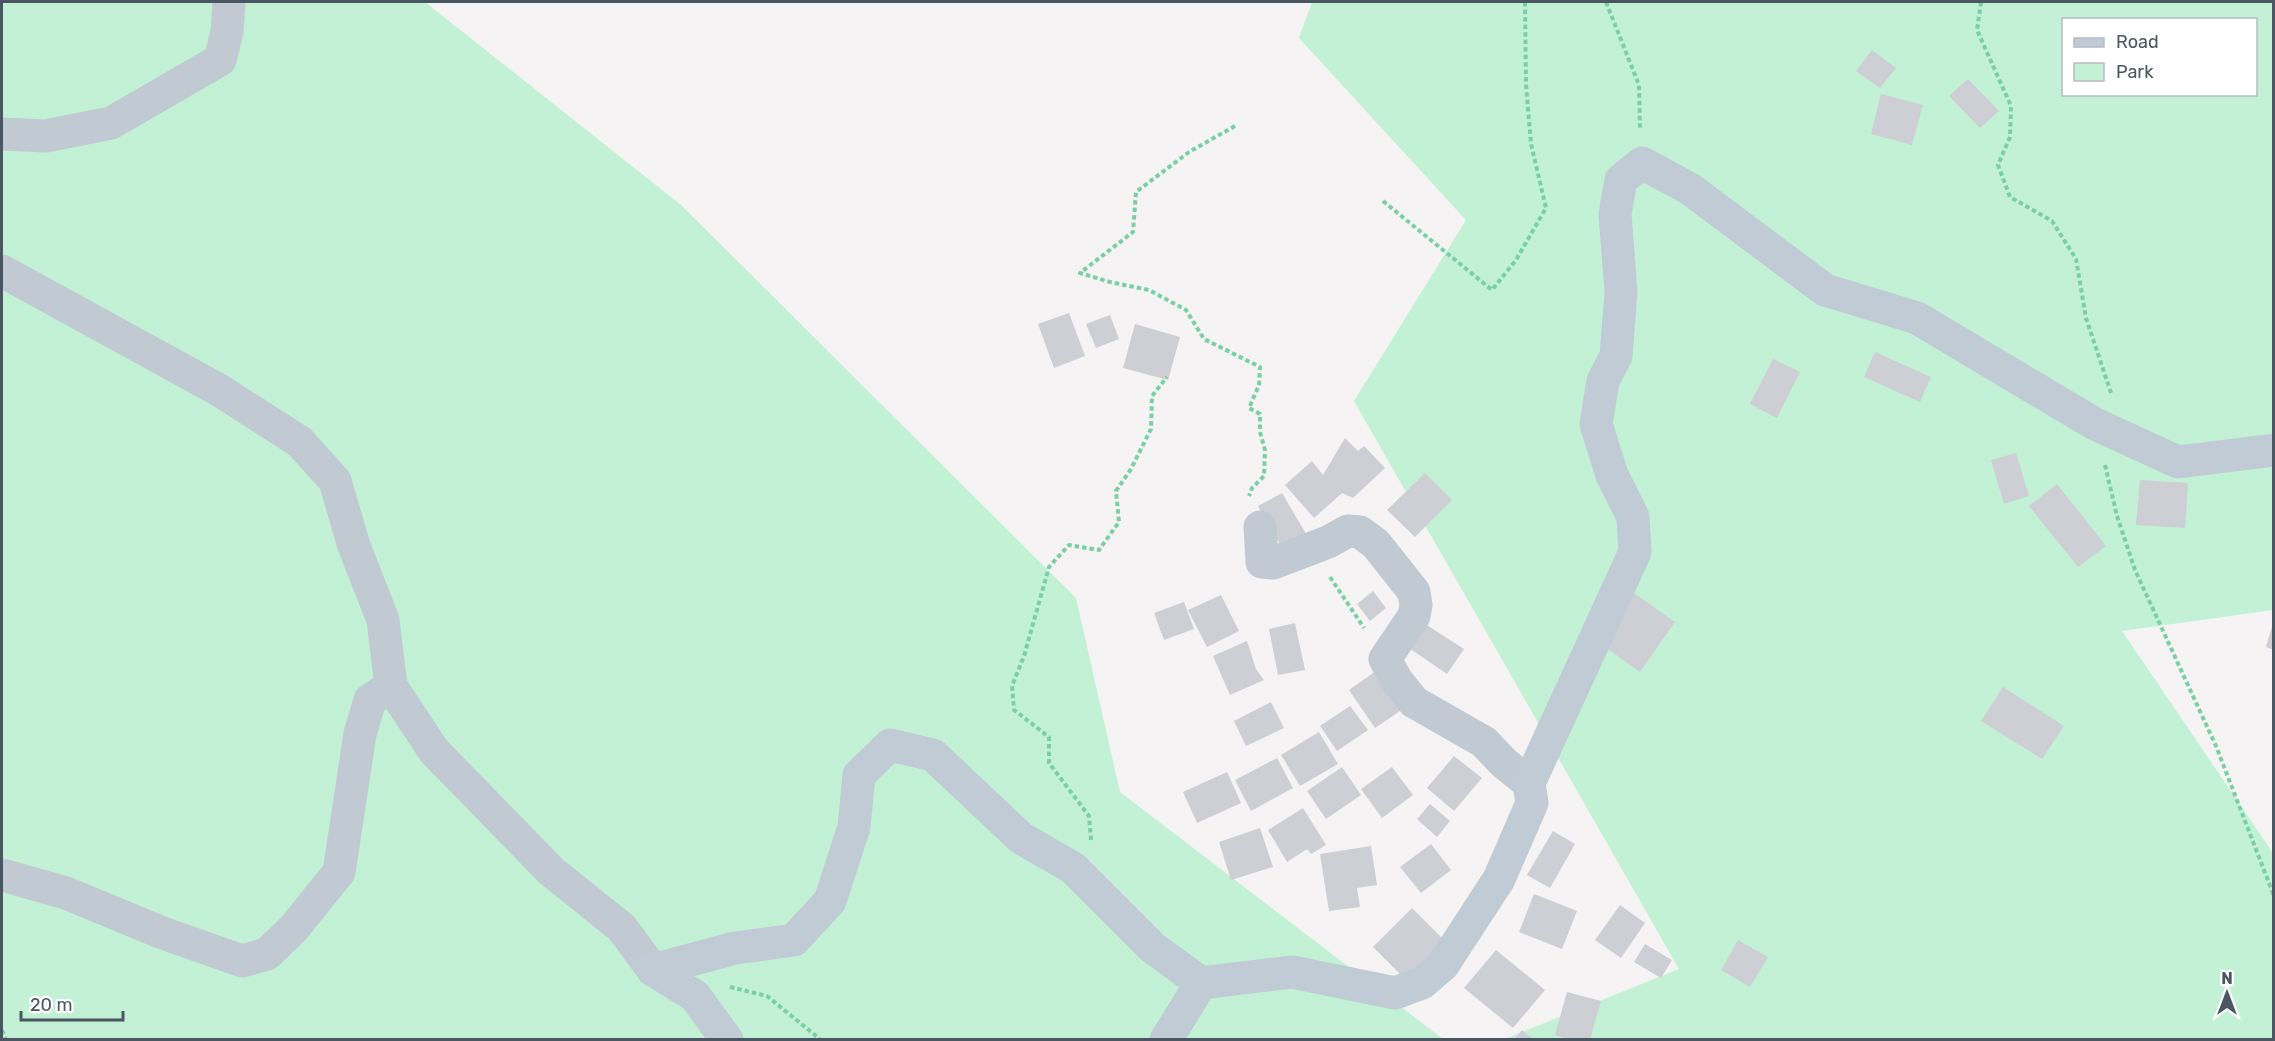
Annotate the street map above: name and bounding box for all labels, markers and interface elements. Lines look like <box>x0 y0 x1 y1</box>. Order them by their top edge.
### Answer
legend <box>2062 18 2257 96</box>
text: Road <box>2116 31 2159 53</box>
text: Park <box>2116 61 2154 83</box>
north arrow <box>2197 963 2257 1023</box>
text: N <box>2221 969 2233 988</box>
scale bar <box>21 984 123 1022</box>
text: 20 m <box>30 994 72 1016</box>

